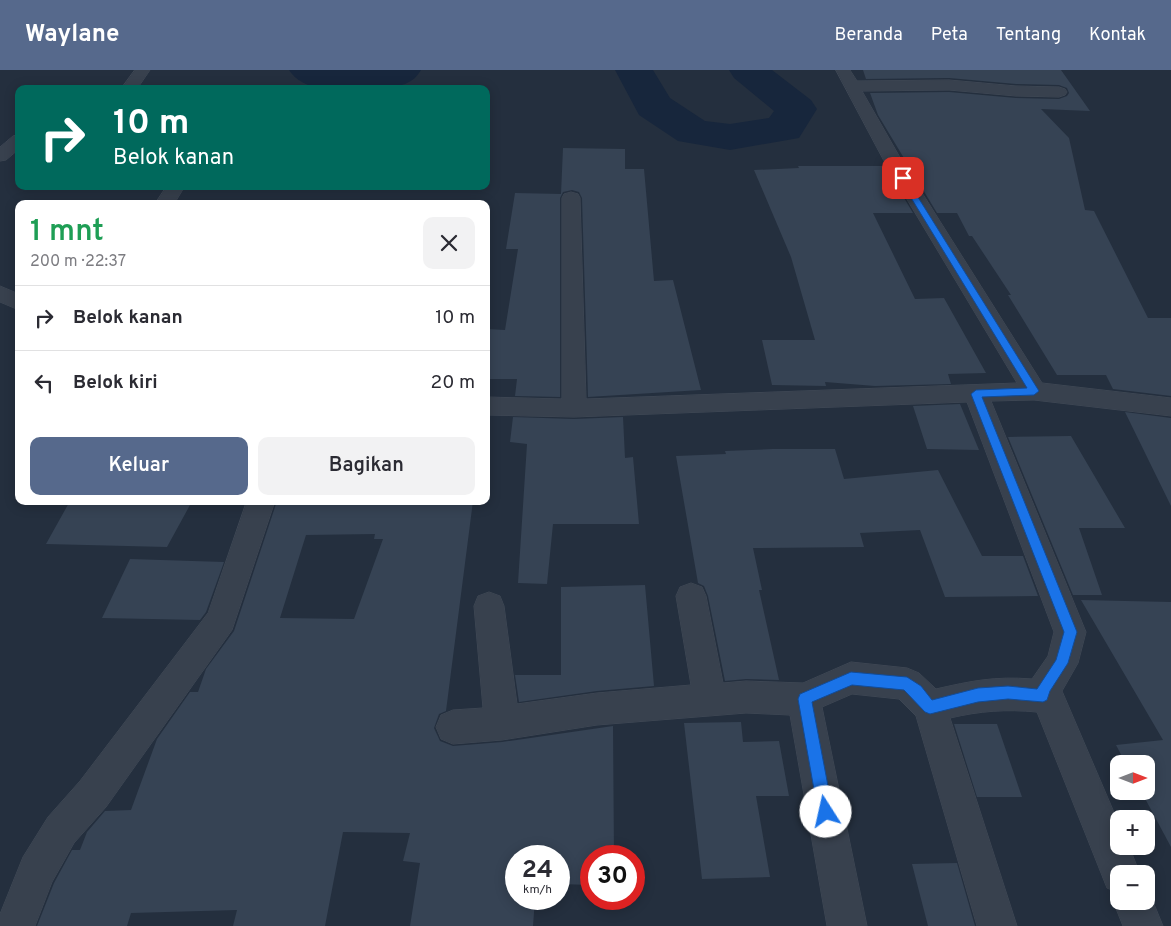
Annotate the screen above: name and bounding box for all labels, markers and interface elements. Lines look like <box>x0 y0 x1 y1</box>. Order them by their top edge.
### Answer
text: Waylane <box>25 20 119 50</box>
text: Beranda <box>834 24 903 47</box>
text: Peta <box>931 24 968 47</box>
text: Tentang <box>996 24 1061 47</box>
text: Kontak <box>1089 24 1146 47</box>
text: 10 m <box>113 102 189 146</box>
icon: right <box>30 105 95 170</box>
text: Belok kanan <box>113 145 234 172</box>
pin <box>882 157 924 199</box>
icon: arrive <box>889 164 917 192</box>
text: 1 mnt <box>30 214 104 251</box>
button: close <box>423 217 475 269</box>
text: 200 m · 22:37 <box>30 252 126 272</box>
icon: right <box>30 304 58 332</box>
text: Belok kanan <box>73 306 183 330</box>
text: 10 m <box>435 306 475 330</box>
icon: left <box>30 369 58 397</box>
text: Belok kiri <box>73 371 158 395</box>
text: 20 m <box>431 371 475 395</box>
button: Keluar <box>30 437 248 495</box>
button: Bagikan <box>258 437 475 495</box>
north arrow <box>1110 755 1155 800</box>
map controls <box>1110 755 1155 910</box>
position arrow <box>799 785 851 837</box>
button: + <box>1110 810 1155 855</box>
speed limit sign: 30 <box>580 845 645 910</box>
text: 24 <box>522 855 553 887</box>
button: − <box>1110 865 1155 910</box>
text: km/h <box>523 882 552 898</box>

